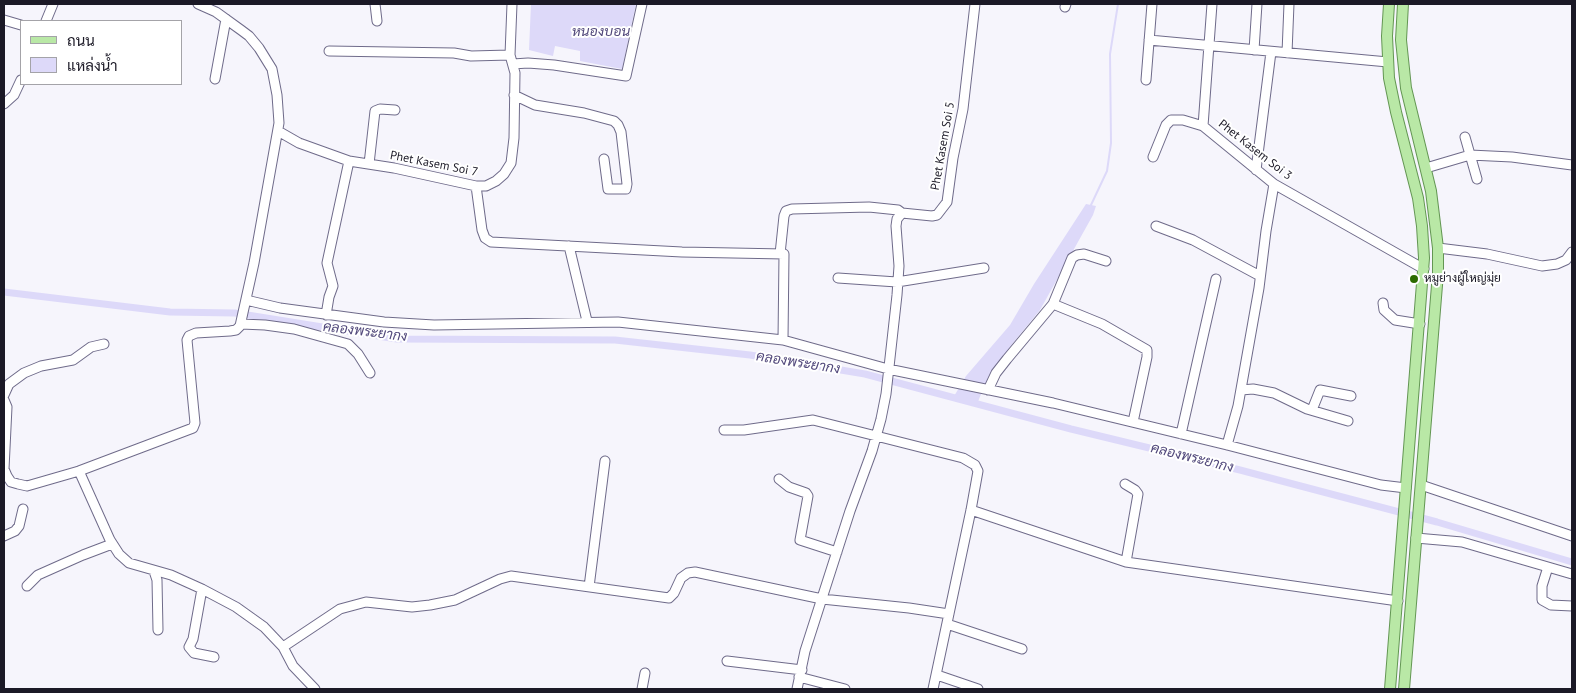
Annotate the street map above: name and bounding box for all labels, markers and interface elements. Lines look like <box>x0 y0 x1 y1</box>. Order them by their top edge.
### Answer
legend <box>20 20 182 85</box>
water label: หนองบอน <box>572 24 630 40</box>
text: ถนน <box>67 31 95 50</box>
text: แหล่งน้ำ <box>67 56 118 75</box>
street label: Phet Kasem Soi 5 <box>928 101 958 191</box>
street label: Phet Kasem Soi 3 <box>1215 117 1295 183</box>
street label: Phet Kasem Soi 7 <box>389 148 479 180</box>
place label: หมูย่างผู้ใหญ่มุ่ย <box>1424 272 1501 286</box>
marker: หมูย่างผู้ใหญ่มุ่ย <box>1408 273 1420 285</box>
water label: คลองพระยากง <box>322 319 408 345</box>
water label: คลองพระยากง <box>755 348 841 378</box>
water label: คลองพระยากง <box>1149 440 1235 476</box>

